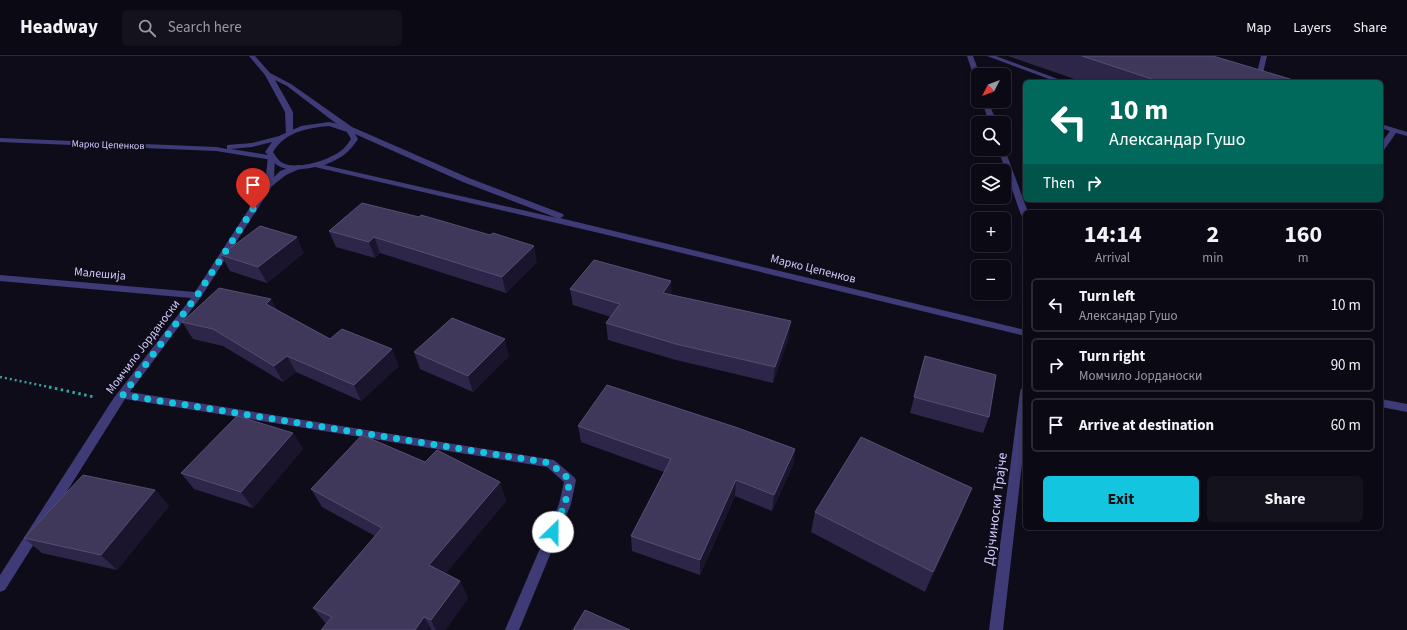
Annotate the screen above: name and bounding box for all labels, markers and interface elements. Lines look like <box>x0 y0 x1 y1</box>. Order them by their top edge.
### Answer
search box <box>122 10 402 46</box>
text: Headway <box>20 14 98 41</box>
icon: search <box>136 17 158 39</box>
text: Search here <box>168 17 242 38</box>
text: Map <box>1246 18 1271 38</box>
text: Layers <box>1293 18 1331 38</box>
text: Share <box>1353 18 1387 38</box>
north arrow <box>971 68 1011 108</box>
map controls <box>971 68 1011 300</box>
text: 10 m <box>1109 90 1168 130</box>
icon: left <box>1043 96 1095 148</box>
button: search <box>971 116 1011 156</box>
text: Александар Гушо <box>1109 127 1246 152</box>
street label: Марко Цепенков <box>71 137 145 153</box>
button: layers <box>971 164 1011 204</box>
pin <box>236 168 270 209</box>
icon: right <box>1083 172 1105 194</box>
text: Then <box>1043 173 1075 194</box>
icon: arrive <box>242 174 264 196</box>
button: + <box>971 212 1011 252</box>
text: 14:14 <box>1084 217 1142 252</box>
text: 2 <box>1207 217 1219 252</box>
text: 160 <box>1284 217 1322 252</box>
text: Arrival <box>1095 249 1130 267</box>
text: min <box>1202 249 1223 267</box>
text: m <box>1298 249 1309 267</box>
street label: Марко Цепенков <box>769 250 857 288</box>
button: − <box>971 260 1011 300</box>
street label: Малешија <box>73 263 127 285</box>
text: Turn left <box>1079 286 1135 307</box>
icon: left <box>1045 294 1067 316</box>
text: 10 m <box>1331 295 1361 316</box>
street label: Момчило Јорданоски <box>102 296 184 398</box>
text: Александар Гушо <box>1079 307 1178 325</box>
text: Turn right <box>1079 346 1145 367</box>
icon: right <box>1045 354 1067 376</box>
text: 90 m <box>1331 355 1361 376</box>
text: Момчило Јорданоски <box>1079 367 1202 385</box>
icon: arrive <box>1045 414 1067 436</box>
text: Arrive at destination <box>1079 415 1214 436</box>
text: 60 m <box>1331 415 1361 436</box>
street label: Дојчиноски Трајче <box>979 451 1013 567</box>
button: Exit <box>1043 476 1199 522</box>
button: Share <box>1207 476 1363 522</box>
position arrow <box>532 511 574 553</box>

